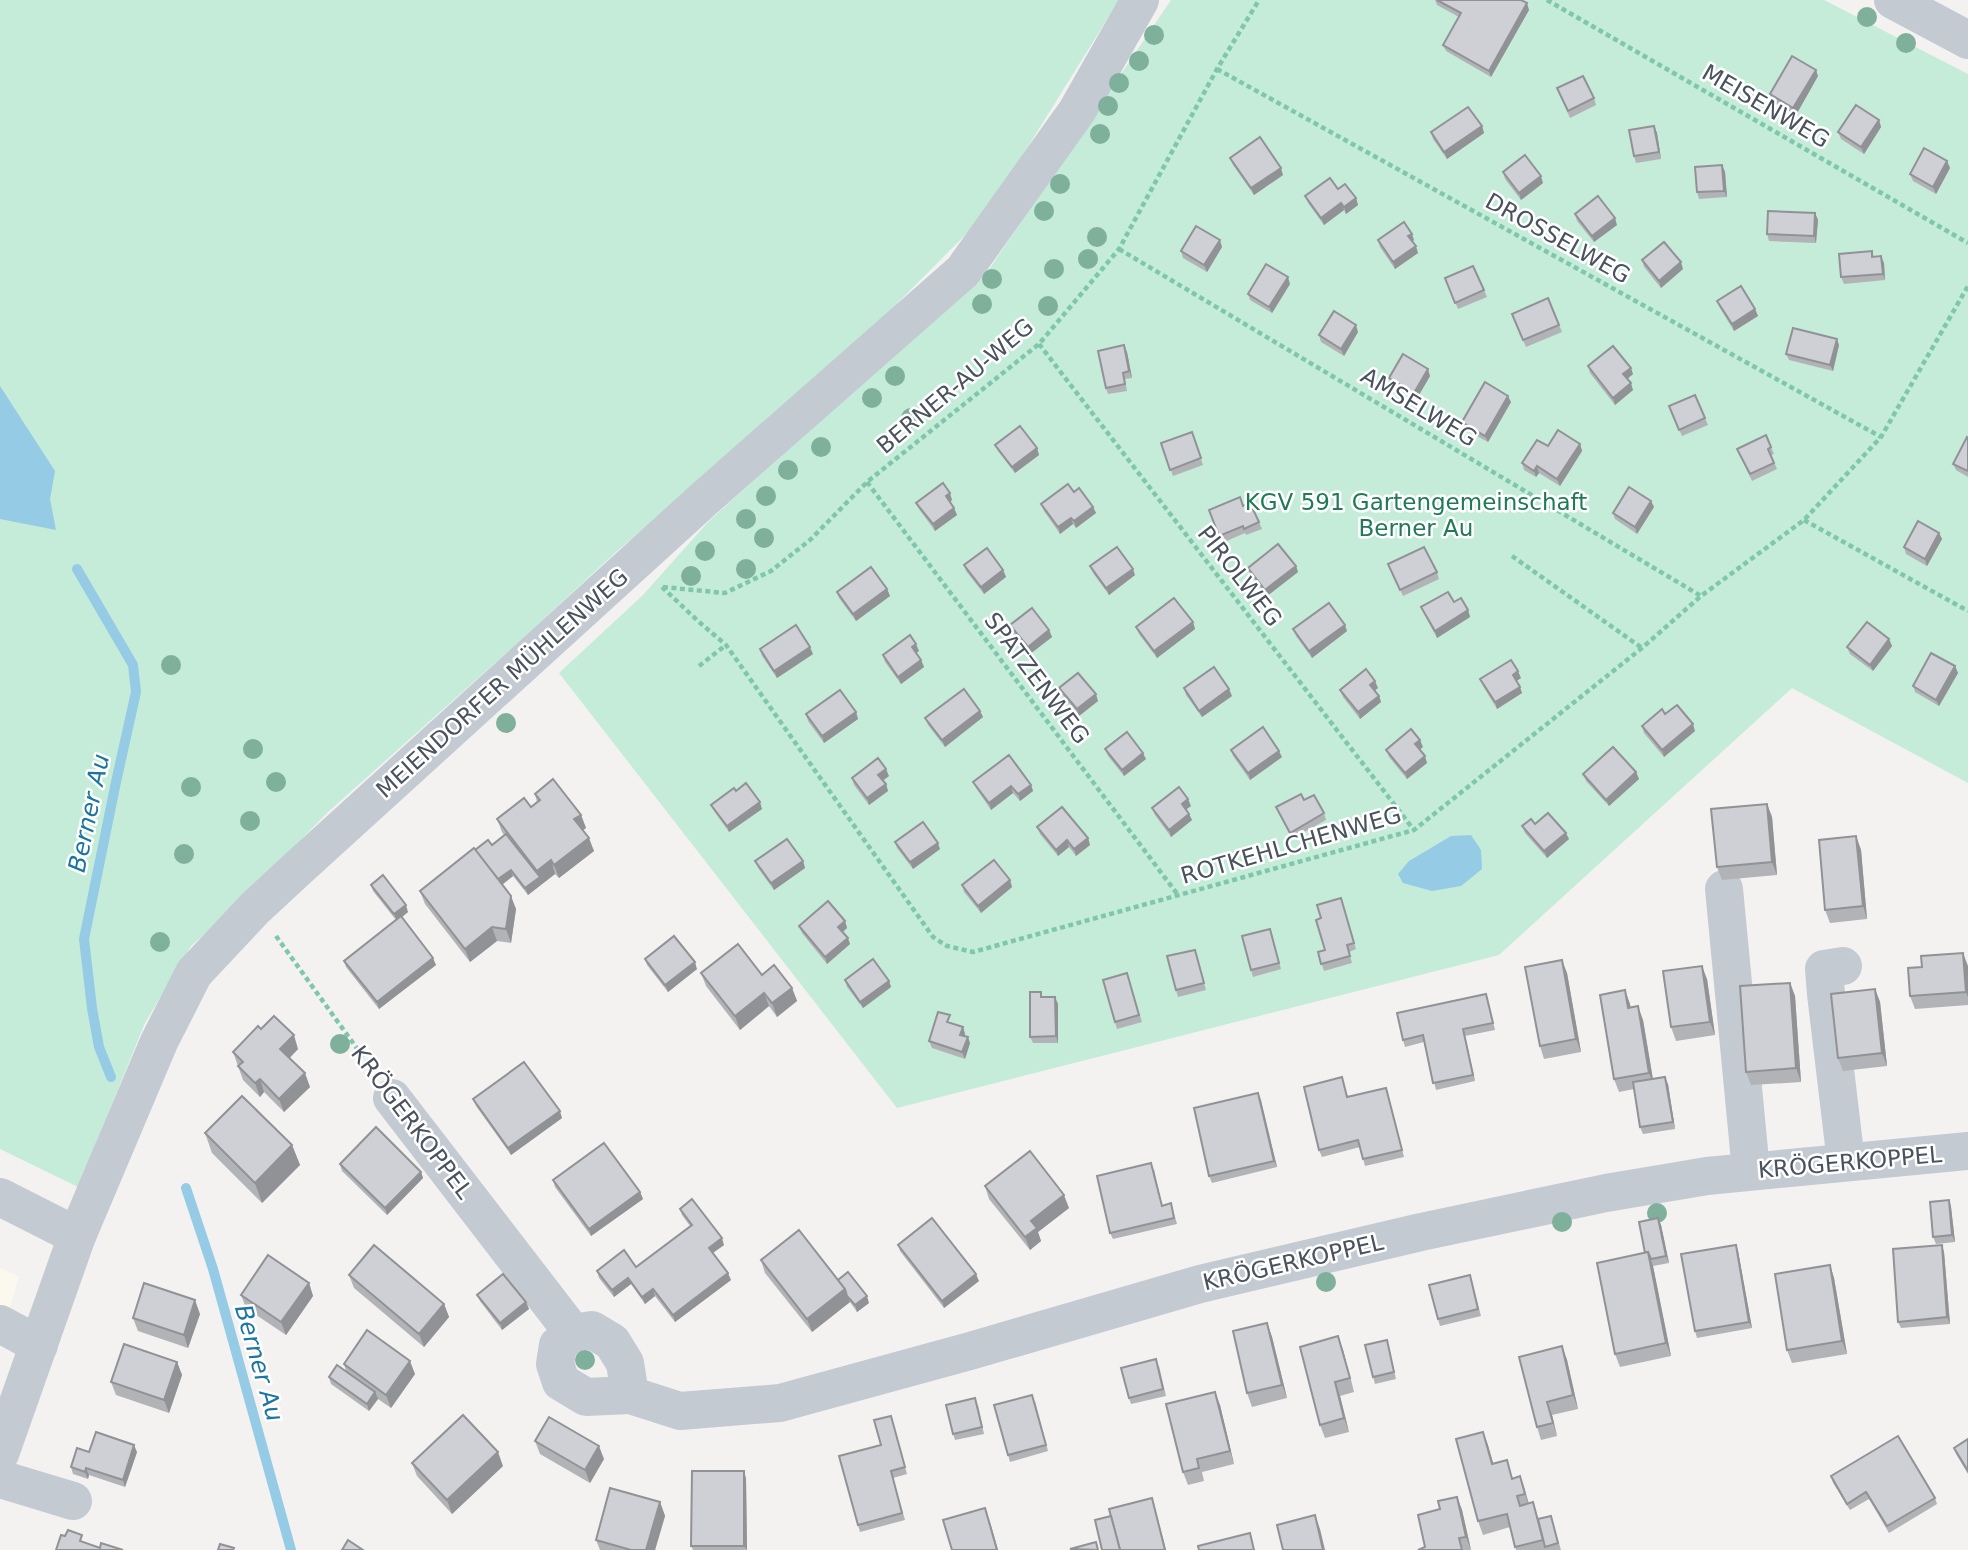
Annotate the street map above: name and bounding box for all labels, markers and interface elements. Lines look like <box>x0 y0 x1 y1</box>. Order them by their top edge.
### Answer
street label: MEISENWEG <box>1698 59 1834 153</box>
street label: DROSSELWEG <box>1481 188 1635 288</box>
street label: BERNER-AU-WEG <box>872 313 1038 459</box>
street label: AMSELWEG <box>1356 362 1482 452</box>
park label: KGV 591 Gartengemeinschaft Berner Au <box>1245 489 1587 541</box>
street label: PIROLWEG <box>1193 521 1287 631</box>
street label: MEIENDORFER MÜHLENWEG <box>370 562 633 803</box>
street label: SPATZENWEG <box>979 607 1095 749</box>
water label: Berner Au <box>63 751 115 875</box>
street label: ROTKEHLCHENWEG <box>1178 801 1404 889</box>
street label: KRÖGERKOPPEL <box>346 1040 479 1204</box>
street label: KRÖGERKOPPEL <box>1757 1140 1943 1183</box>
street label: KRÖGERKOPPEL <box>1200 1228 1386 1295</box>
water label: Berner Au <box>229 1301 289 1425</box>

